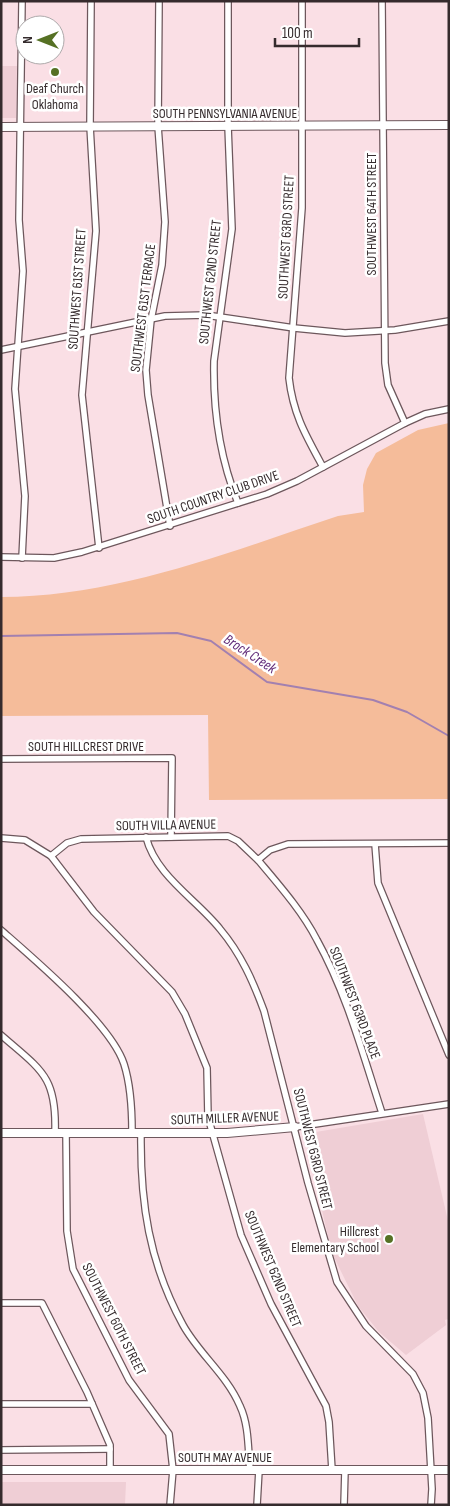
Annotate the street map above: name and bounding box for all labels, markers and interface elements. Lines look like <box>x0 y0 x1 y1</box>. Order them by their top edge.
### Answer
north arrow <box>15 15 65 65</box>
scale bar <box>275 15 359 47</box>
text: 100 m <box>282 24 313 43</box>
text: N <box>19 36 36 44</box>
marker: Deaf Church Oklahoma <box>49 66 61 78</box>
place label: Deaf Church Oklahoma <box>26 80 84 113</box>
street label: SOUTH PENNSYLVANIA AVENUE <box>153 105 298 122</box>
street label: SOUTHWEST 64TH STREET <box>363 152 380 276</box>
street label: SOUTHWEST 63RD STREET <box>274 174 298 299</box>
street label: SOUTHWEST 62ND STREET <box>195 219 225 345</box>
street label: SOUTHWEST 61ST STREET <box>64 228 90 350</box>
street label: SOUTHWEST 61ST TERRACE <box>127 243 159 373</box>
street label: SOUTH COUNTRY CLUB DRIVE <box>145 466 281 527</box>
water label: Brock Creek <box>220 630 280 678</box>
street label: SOUTH HILLCREST DRIVE <box>28 738 144 755</box>
street label: SOUTH VILLA AVENUE <box>116 816 216 834</box>
street label: SOUTHWEST 63RD PLACE <box>326 945 384 1062</box>
street label: SOUTHWEST 63RD STREET <box>290 1087 336 1212</box>
street label: SOUTH MILLER AVENUE <box>171 1108 280 1128</box>
street label: SOUTHWEST 62ND STREET <box>241 1208 305 1330</box>
place label: Hillcrest Elementary School <box>291 1223 379 1256</box>
marker: Hillcrest Elementary School <box>383 1233 395 1245</box>
street label: SOUTHWEST 60TH STREET <box>78 1260 150 1378</box>
street label: SOUTH MAY AVENUE <box>178 1449 272 1466</box>

